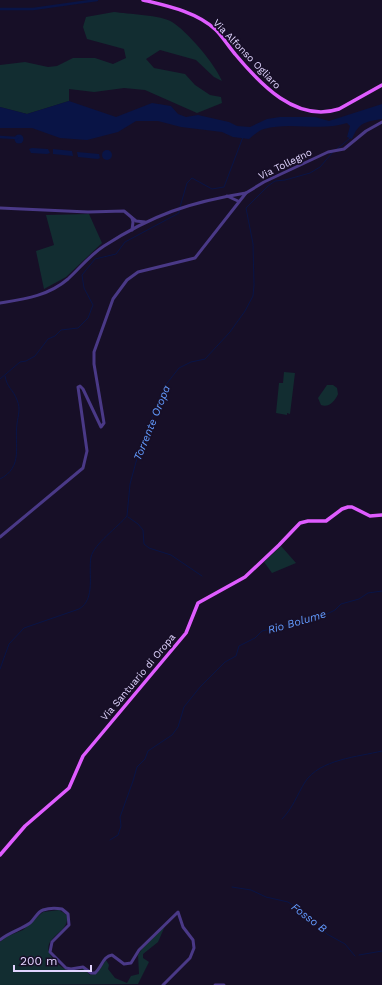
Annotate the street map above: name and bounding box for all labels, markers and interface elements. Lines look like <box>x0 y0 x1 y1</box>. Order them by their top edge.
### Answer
street label: Via Alfonso Ogliaro <box>211 17 283 91</box>
street label: Via Tollegno <box>256 146 314 182</box>
water label: Torrente Oropa <box>131 383 173 463</box>
water label: Rio Bolume <box>266 607 328 637</box>
street label: Via Santuario di Oropa <box>98 631 178 723</box>
water label: Fosso B <box>289 900 329 936</box>
scale bar <box>14 947 91 973</box>
text: 200 m <box>20 954 57 968</box>

